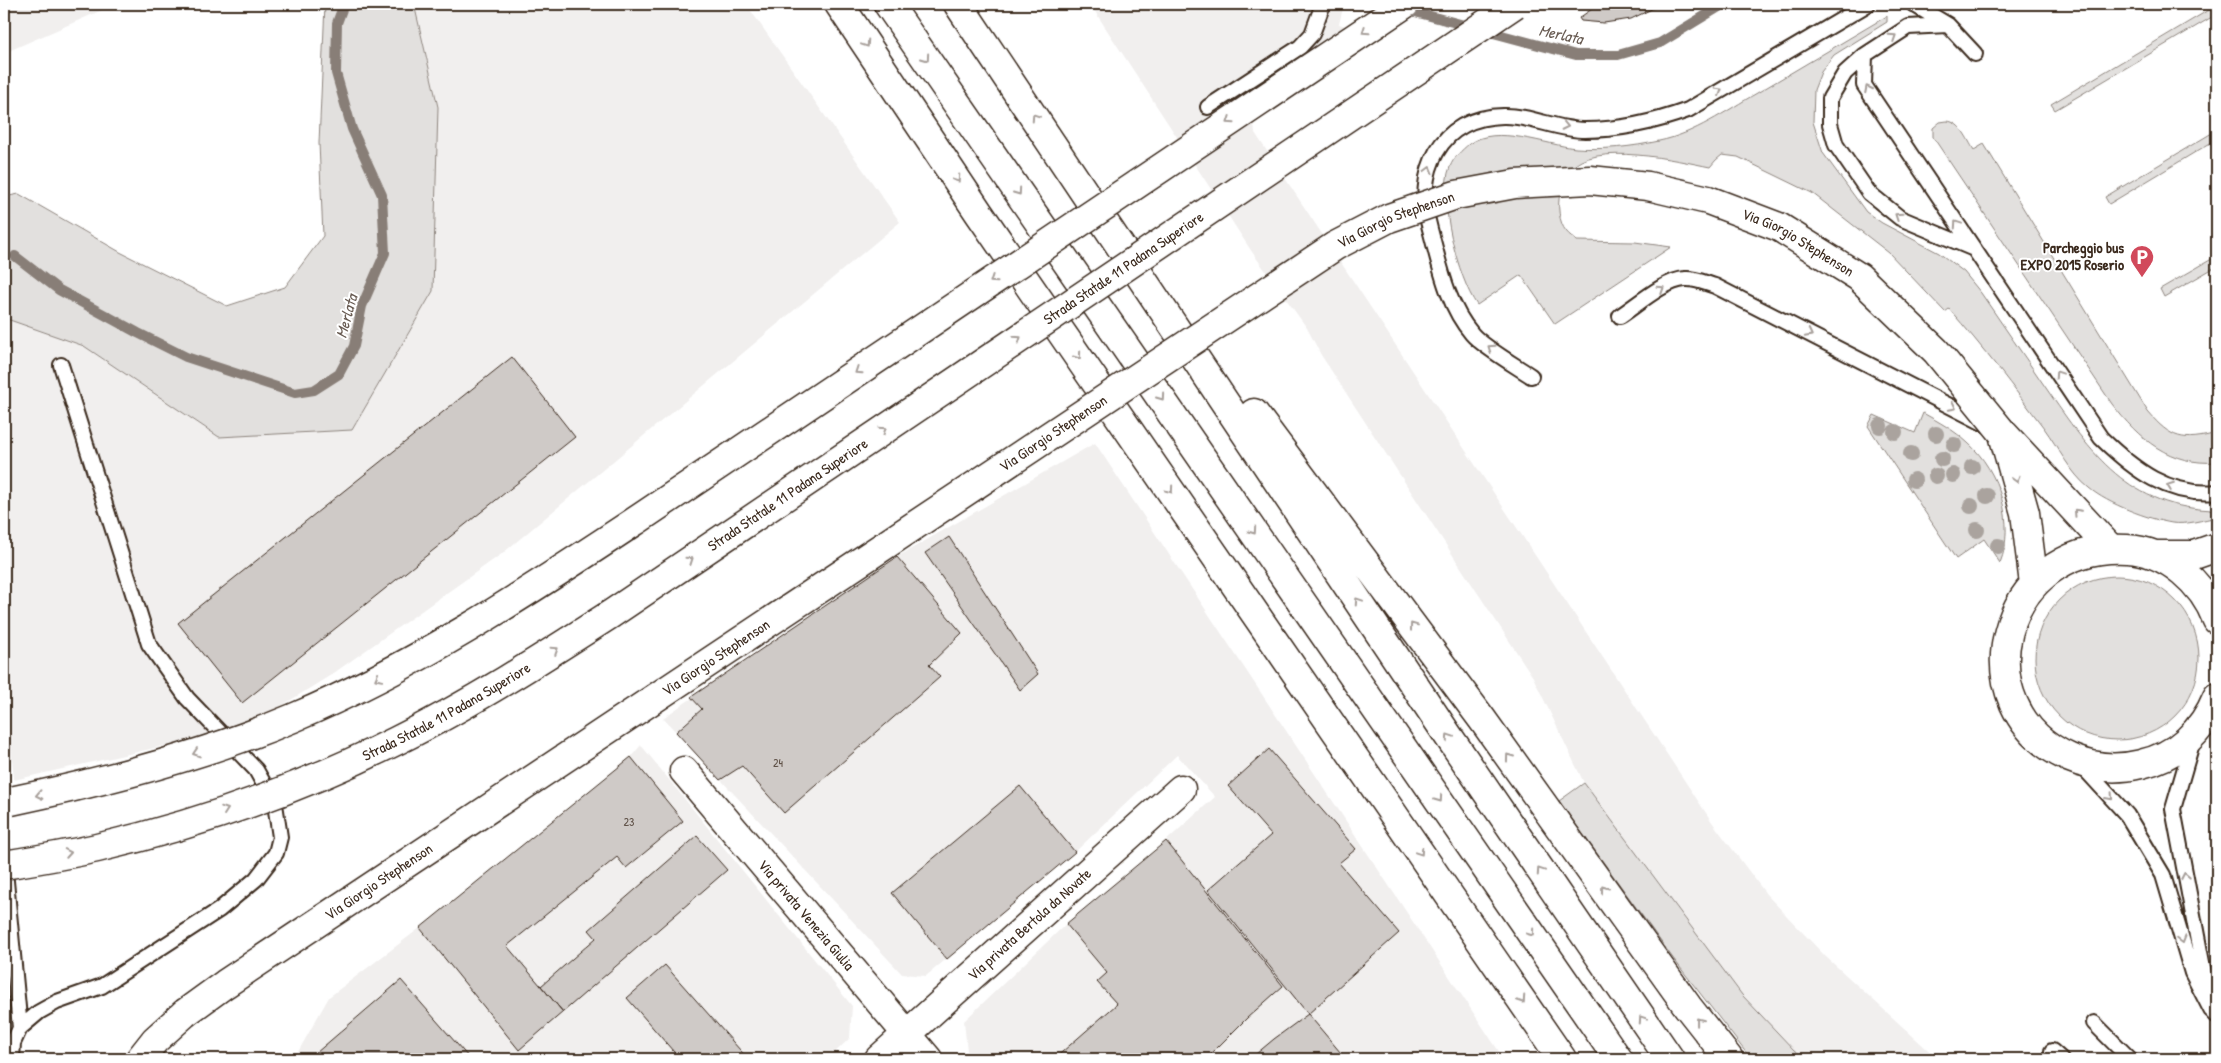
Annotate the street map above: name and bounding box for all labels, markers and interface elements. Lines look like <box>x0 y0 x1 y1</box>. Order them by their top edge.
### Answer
water label: Merlata <box>1537 19 1587 50</box>
one-way arrow <box>1361 25 1371 34</box>
one-way arrow <box>1888 34 1897 43</box>
one-way arrow <box>860 38 869 48</box>
one-way arrow <box>920 52 929 62</box>
one-way arrow <box>1864 85 1874 94</box>
one-way arrow <box>1714 88 1723 98</box>
one-way arrow <box>1032 114 1041 123</box>
one-way arrow <box>1226 115 1235 125</box>
one-way arrow <box>1560 121 1569 131</box>
one-way arrow <box>1423 166 1434 175</box>
one-way arrow <box>950 174 960 183</box>
street label: Via Giorgio Stephenson <box>1333 185 1457 253</box>
one-way arrow <box>1012 186 1021 196</box>
street label: Via Giorgio Stephenson <box>1739 203 1858 282</box>
street label: Strada Statale 11 Padana Superiore <box>1039 206 1208 329</box>
one-way arrow <box>1894 212 1903 222</box>
one-way arrow <box>1954 220 1963 230</box>
place label: Parcheggio bus EXPO 2015 Roserio <box>2021 237 2124 275</box>
parking icon: Parcheggio bus EXPO 2015 Roserio <box>2129 244 2155 278</box>
one-way arrow <box>990 274 999 283</box>
one-way arrow <box>1655 286 1664 295</box>
water label: Merlata <box>330 290 363 340</box>
one-way arrow <box>1803 328 1812 338</box>
one-way arrow <box>1012 336 1022 345</box>
one-way arrow <box>1487 345 1497 354</box>
one-way arrow <box>1072 351 1081 360</box>
one-way arrow <box>855 365 864 374</box>
one-way arrow <box>2054 370 2064 379</box>
street label: Via Giorgio Stephenson <box>995 389 1111 476</box>
one-way arrow <box>1155 391 1164 401</box>
one-way arrow <box>1948 401 1957 411</box>
one-way arrow <box>877 427 887 436</box>
street label: Strada Statale 11 Padana Superiore <box>703 433 872 556</box>
one-way arrow <box>2010 474 2020 482</box>
one-way arrow <box>2166 482 2174 492</box>
one-way arrow <box>1164 484 1173 494</box>
one-way arrow <box>2074 509 2083 518</box>
one-way arrow <box>1247 525 1256 535</box>
one-way arrow <box>685 557 694 566</box>
one-way arrow <box>1355 598 1365 607</box>
street label: Via Giorgio Stephenson <box>658 614 774 701</box>
one-way arrow <box>1410 622 1419 632</box>
one-way arrow <box>550 646 559 656</box>
street label: Strada Statale 11 Padana Superiore <box>359 657 534 766</box>
one-way arrow <box>374 672 383 682</box>
one-way arrow <box>1445 733 1455 742</box>
one-way arrow <box>192 748 201 758</box>
one-way arrow <box>1506 753 1515 763</box>
house number: 24 <box>773 754 784 771</box>
one-way arrow <box>35 790 44 800</box>
one-way arrow <box>2104 792 2113 801</box>
one-way arrow <box>1433 794 1442 803</box>
one-way arrow <box>220 806 229 816</box>
house number: 23 <box>624 813 635 830</box>
street label: Via Giorgio Stephenson <box>320 838 437 925</box>
one-way arrow <box>1414 846 1423 856</box>
one-way arrow <box>64 849 73 859</box>
street label: Via privata Venezia Giulia <box>754 855 860 975</box>
street label: Via privata Bertola da Novate <box>963 863 1096 985</box>
one-way arrow <box>1537 867 1546 876</box>
one-way arrow <box>2180 872 2191 880</box>
one-way arrow <box>1601 885 1610 895</box>
one-way arrow <box>1525 927 1534 937</box>
one-way arrow <box>2177 936 2187 944</box>
one-way arrow <box>1515 995 1525 1004</box>
one-way arrow <box>1639 1015 1648 1025</box>
one-way arrow <box>1696 1018 1704 1027</box>

